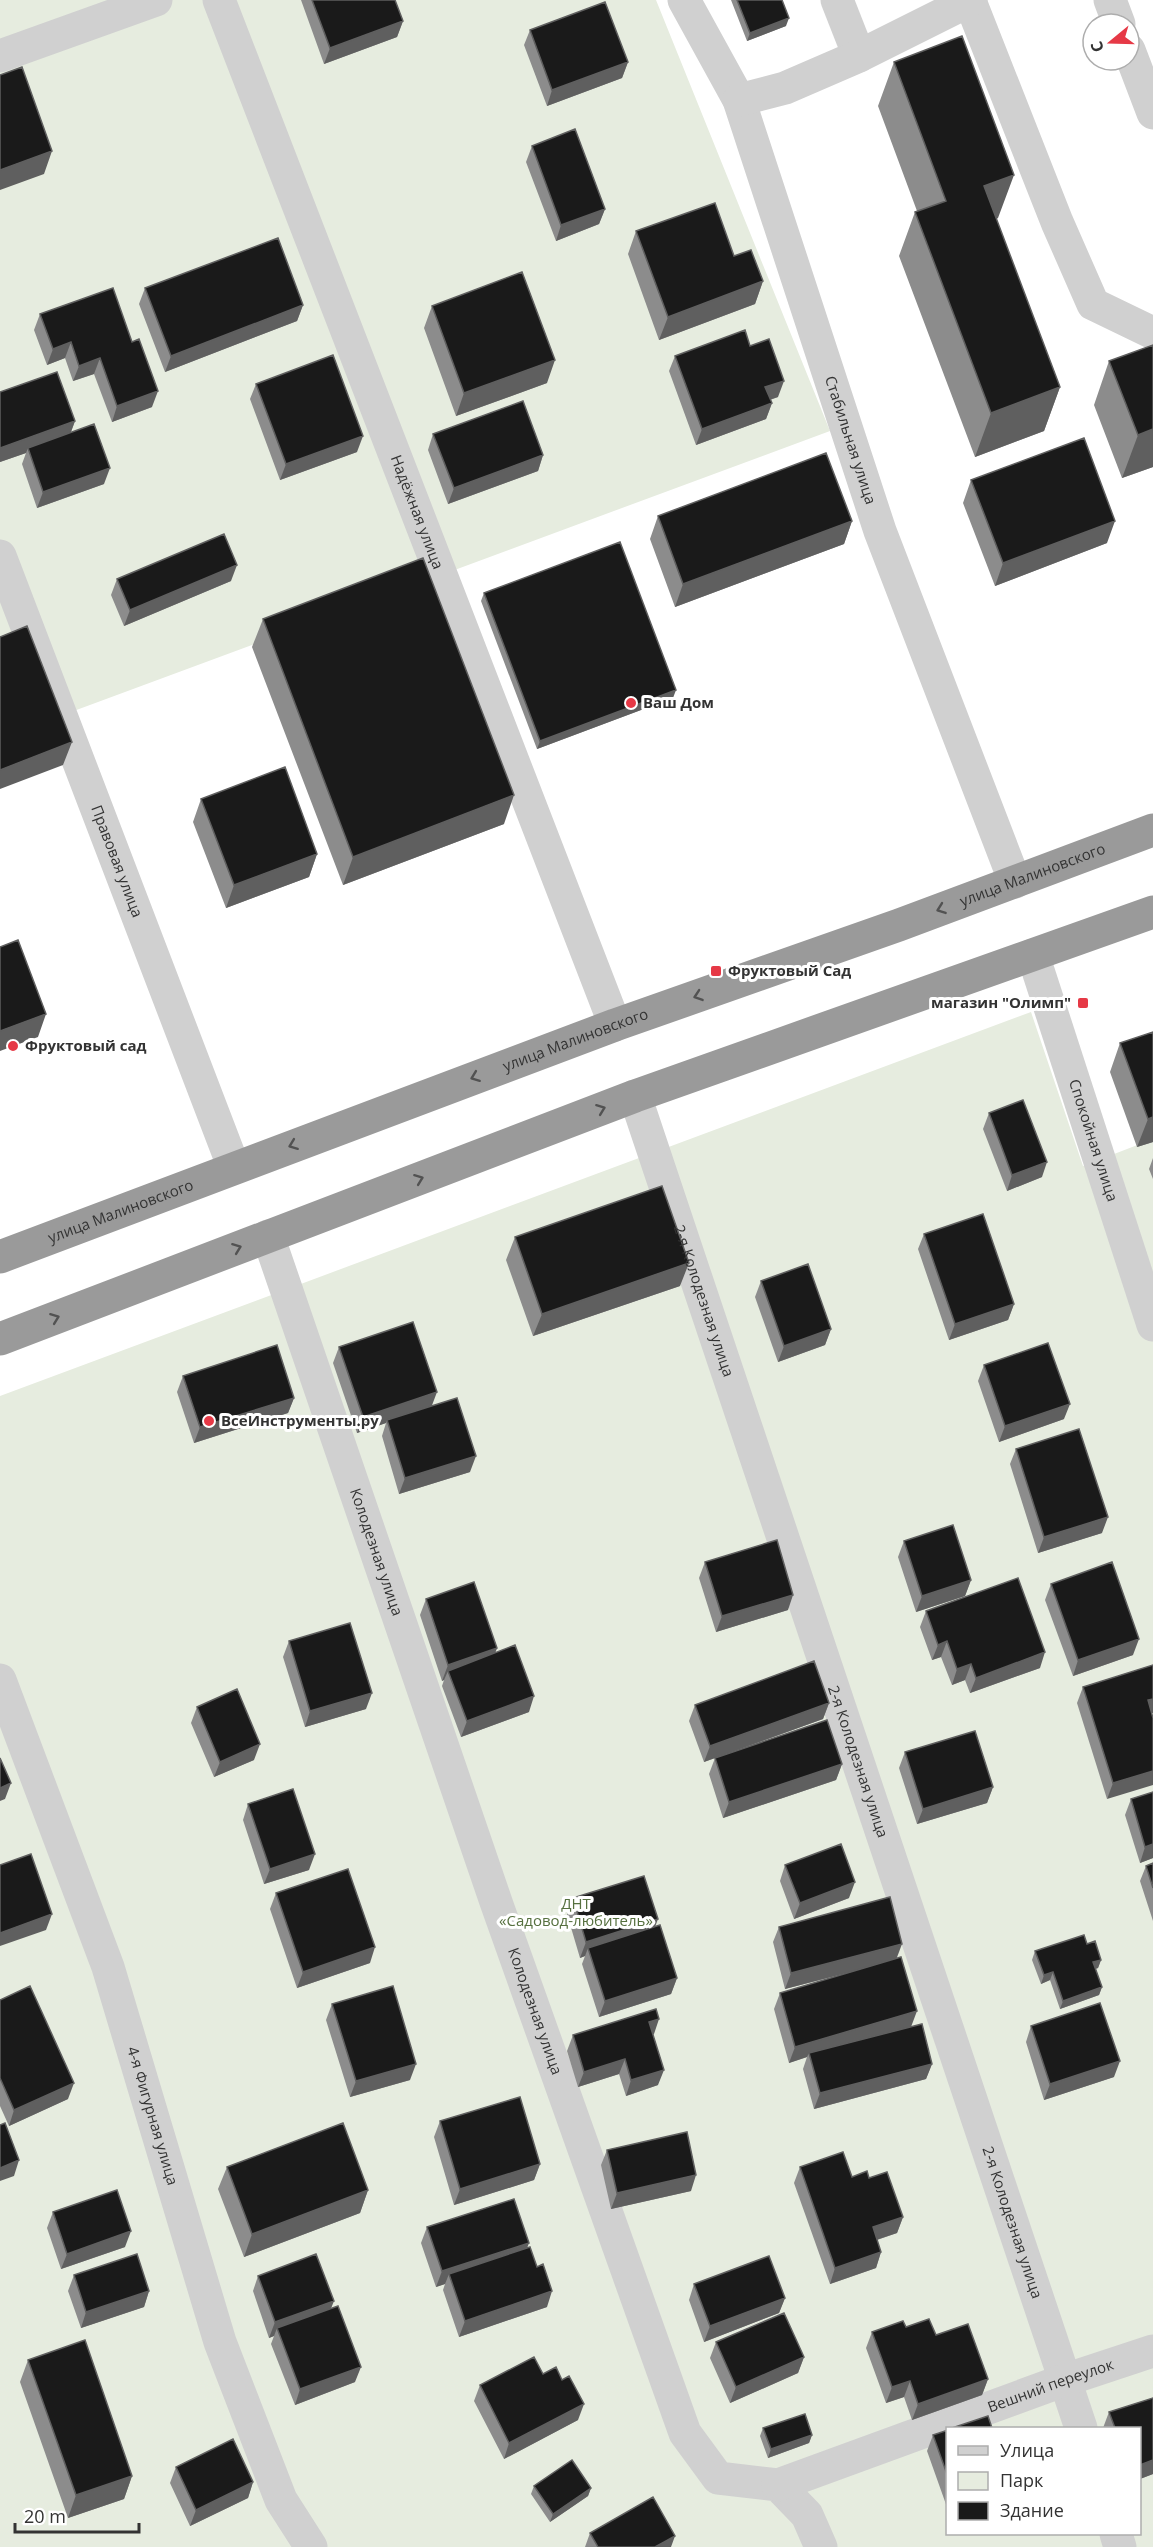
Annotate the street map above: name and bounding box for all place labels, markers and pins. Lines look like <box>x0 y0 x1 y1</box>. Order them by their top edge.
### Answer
place label: Ваш Дом <box>643 692 714 712</box>
marker: Ваш Дом <box>624 696 638 710</box>
place label: Фруктовый Сад <box>728 960 851 980</box>
marker: Фруктовый Сад <box>709 964 723 978</box>
place label: магазин "Олимп" <box>931 992 1071 1012</box>
marker: магазин "Олимп" <box>1076 996 1090 1010</box>
place label: Фруктовый сад <box>25 1035 146 1055</box>
marker: Фруктовый сад <box>6 1039 20 1053</box>
place label: ВсеИнструменты.ру <box>221 1410 379 1430</box>
marker: ВсеИнструменты.ру <box>202 1414 216 1428</box>

